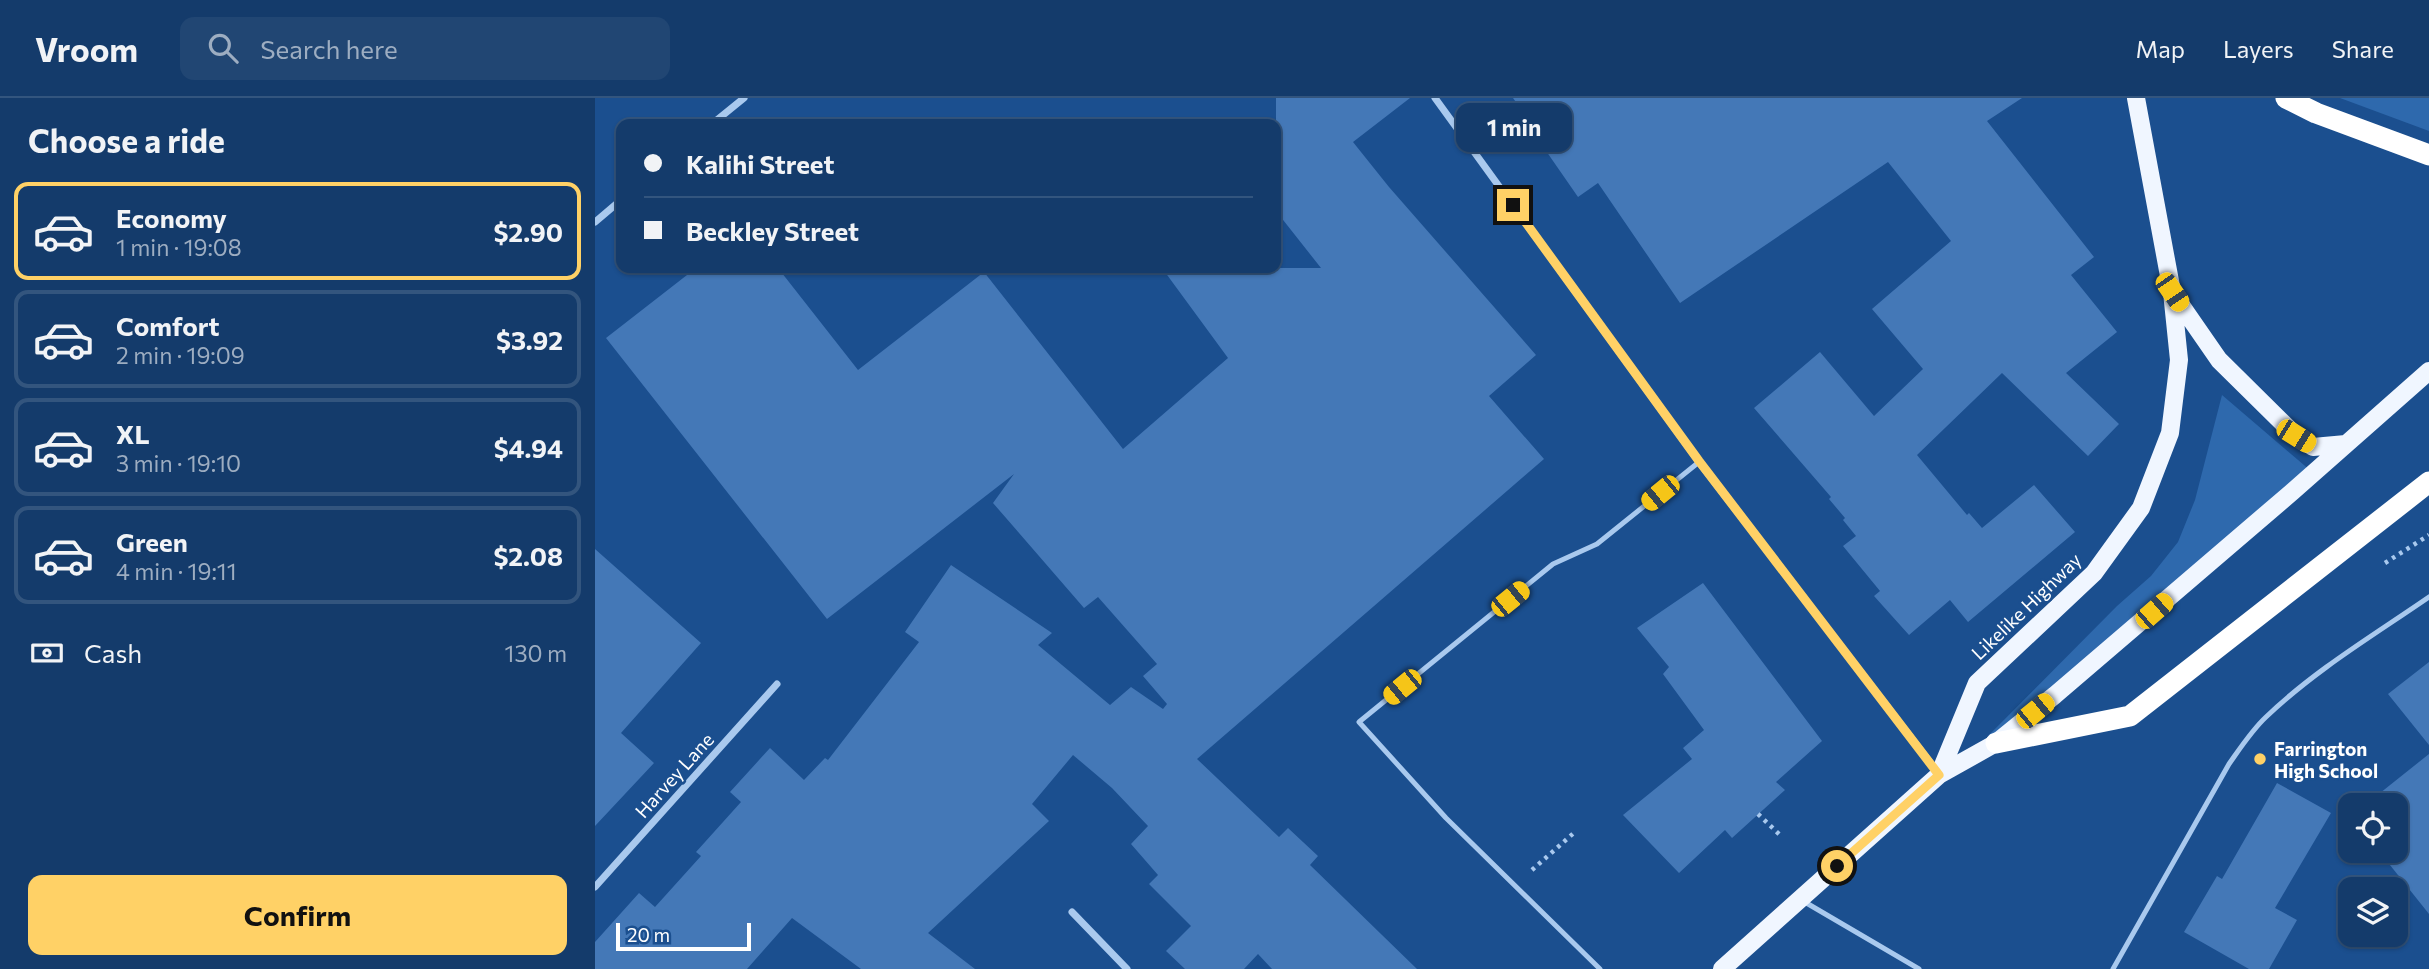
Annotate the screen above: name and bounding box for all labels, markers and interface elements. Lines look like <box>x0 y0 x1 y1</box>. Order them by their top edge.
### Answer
search box <box>180 17 670 80</box>
text: Vroom <box>35 28 138 69</box>
icon: search <box>204 29 242 67</box>
text: Search here <box>260 33 398 64</box>
text: Map <box>2136 34 2185 63</box>
text: Layers <box>2223 34 2294 63</box>
text: Share <box>2332 34 2394 63</box>
callout: 1 min <box>1455 104 1571 153</box>
text: 1 min <box>1487 113 1541 141</box>
text: Choose a ride <box>28 120 225 160</box>
text: Kalihi Street <box>686 148 834 179</box>
route end <box>1497 189 1529 221</box>
icon: car <box>32 200 95 263</box>
text: Economy <box>116 202 227 233</box>
text: Beckley Street <box>686 215 859 246</box>
text: $2.90 <box>493 216 563 247</box>
text: 1 min · 19:08 <box>116 233 242 261</box>
car <box>2152 269 2193 315</box>
icon: car <box>32 308 95 371</box>
text: Comfort <box>116 310 219 341</box>
text: $3.92 <box>496 324 563 355</box>
text: 2 min · 19:09 <box>116 341 245 369</box>
icon: car <box>32 416 95 479</box>
car <box>2273 416 2320 456</box>
text: XL <box>116 418 150 449</box>
text: $4.94 <box>494 432 563 463</box>
text: 3 min · 19:10 <box>116 449 241 477</box>
car <box>1638 472 1683 514</box>
icon: car <box>32 524 95 587</box>
text: Green <box>116 526 188 557</box>
text: $2.08 <box>493 540 563 571</box>
street label: Likelike Highway <box>1966 548 2086 664</box>
text: 4 min · 19:11 <box>116 557 236 585</box>
car <box>1488 578 1533 620</box>
car <box>2132 589 2177 633</box>
icon: cash <box>28 634 66 672</box>
text: Cash <box>84 637 142 668</box>
text: 130 m <box>505 639 567 667</box>
car <box>1380 666 1425 708</box>
car <box>2013 690 2058 732</box>
street label: Harvey Lane <box>630 728 718 822</box>
place label: Farrington High School <box>2274 737 2378 782</box>
marker: Farrington High School <box>2252 751 2268 767</box>
map controls <box>2338 793 2408 947</box>
button: locate <box>2338 793 2408 863</box>
route start <box>1821 850 1853 882</box>
button: Confirm <box>28 875 567 955</box>
button: layers <box>2338 877 2408 947</box>
scale bar <box>616 920 751 952</box>
text: 20 m <box>627 923 670 946</box>

